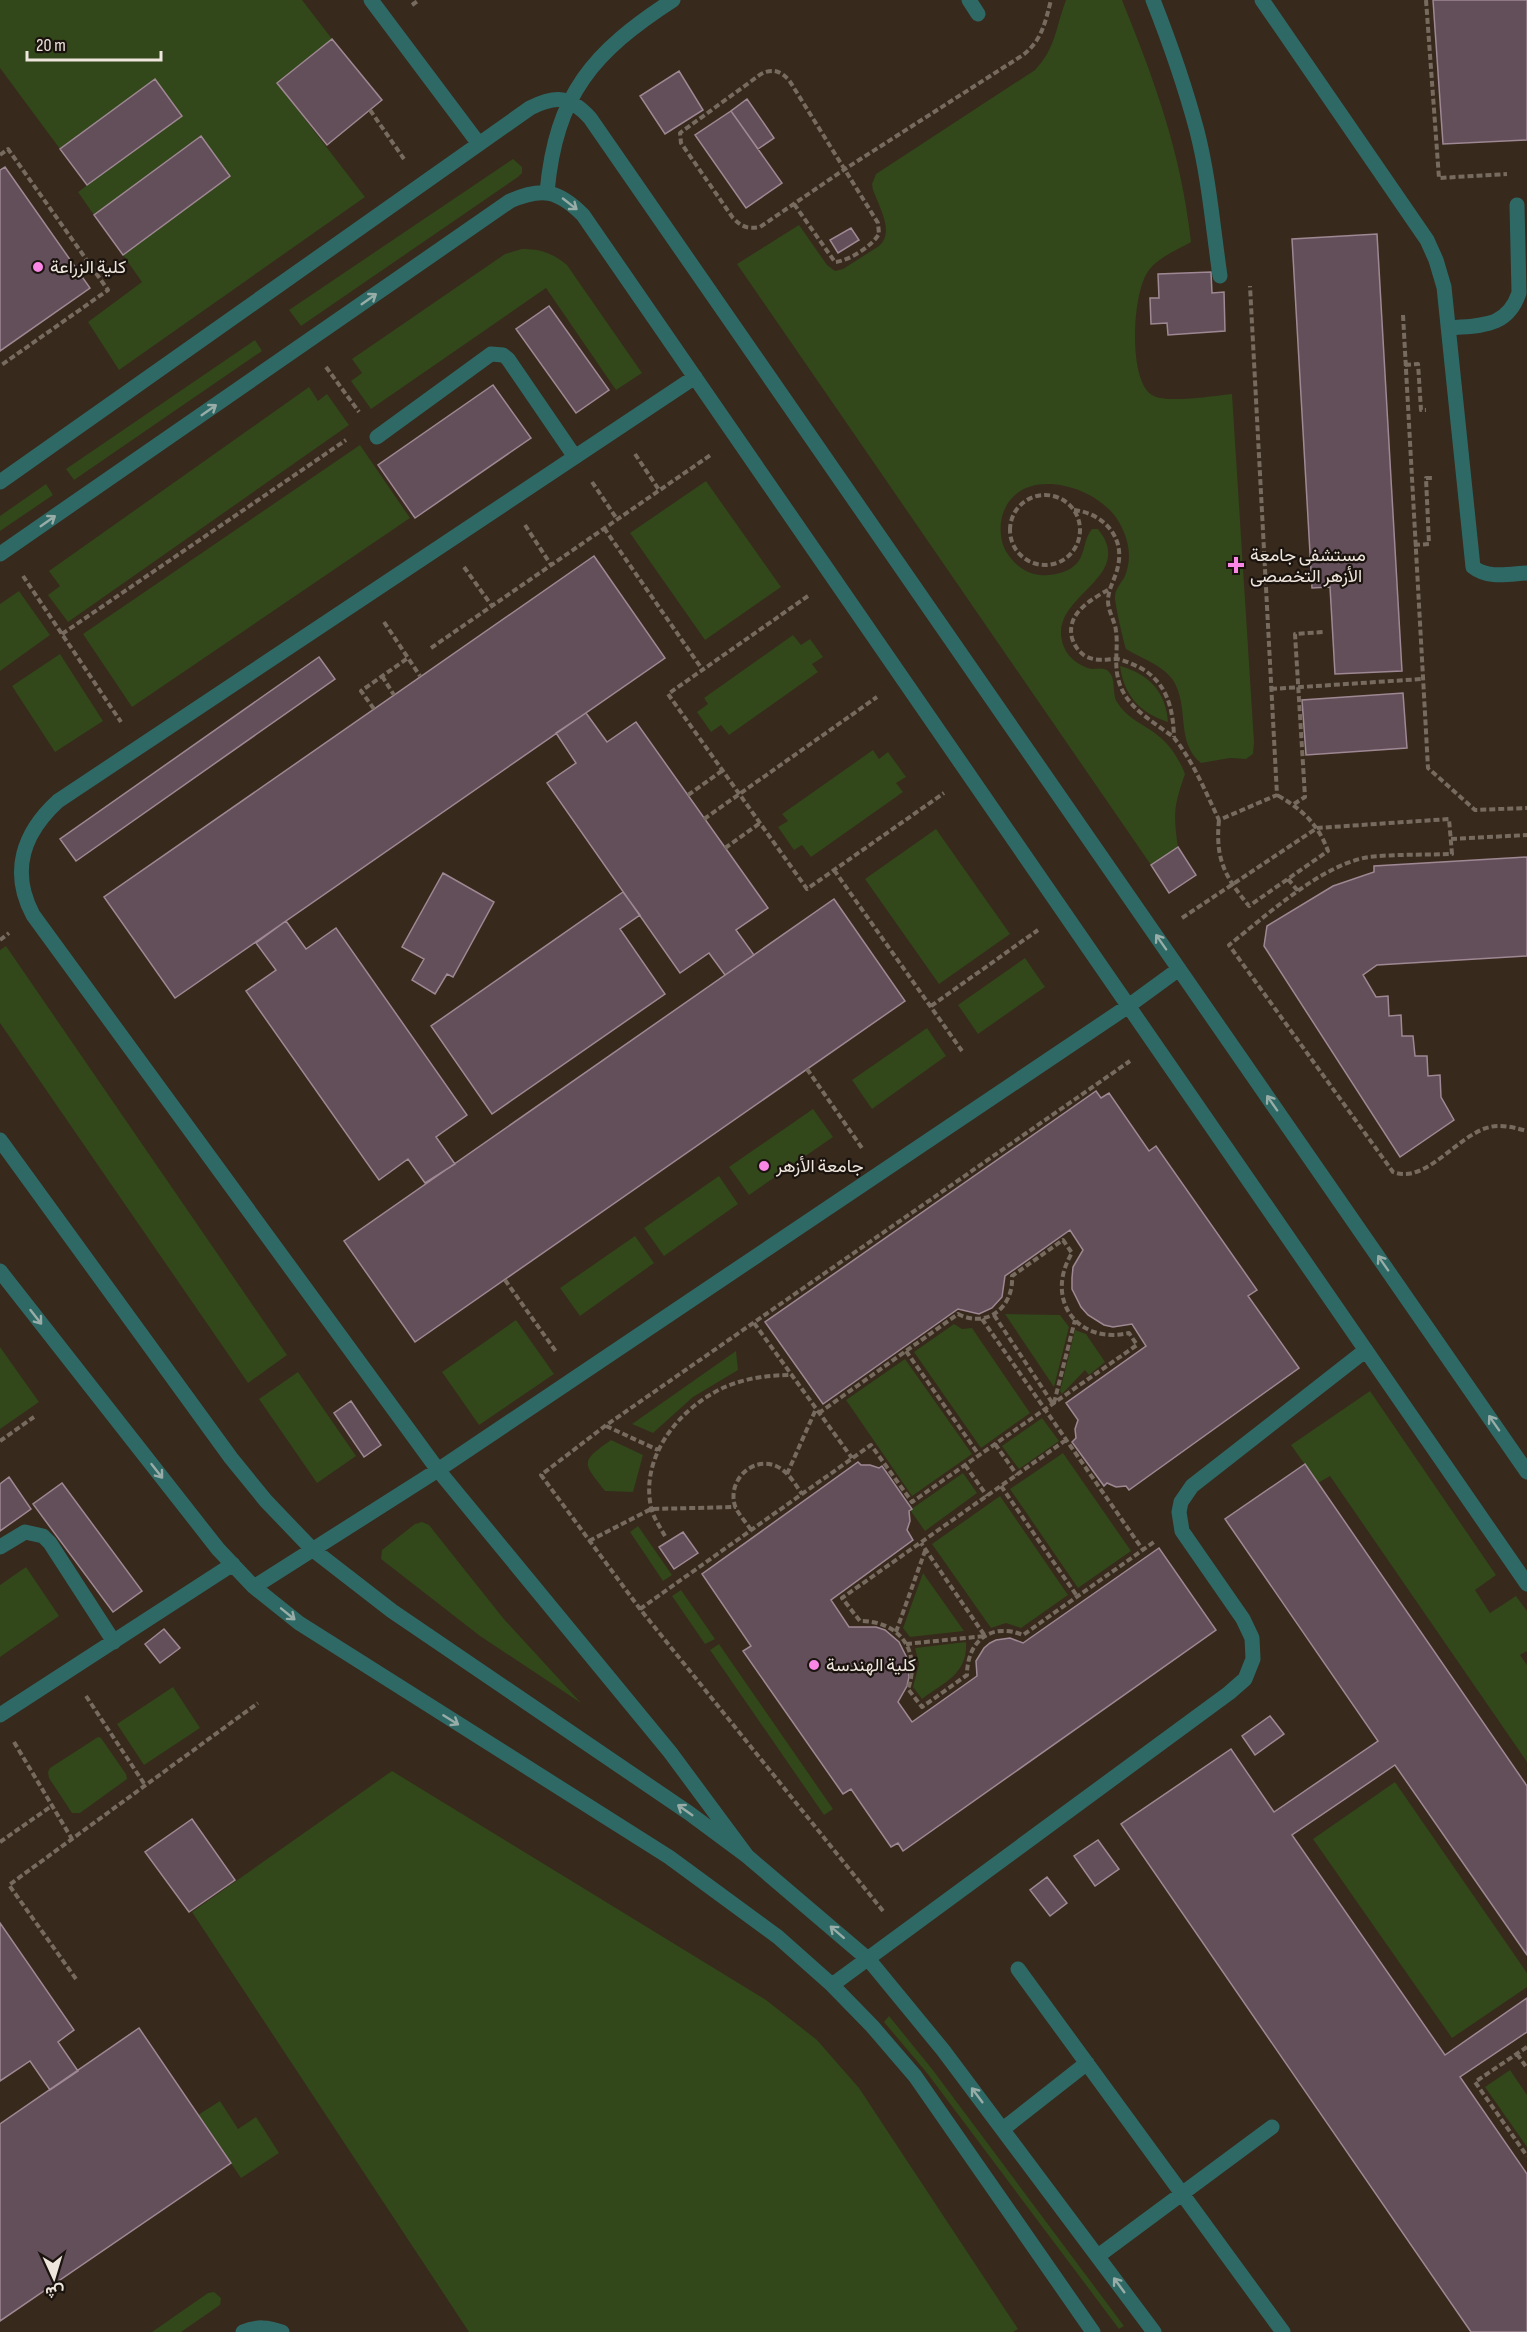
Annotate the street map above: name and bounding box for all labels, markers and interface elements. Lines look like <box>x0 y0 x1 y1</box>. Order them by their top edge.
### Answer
scale bar <box>27 24 160 62</box>
text: 20 m <box>36 35 66 56</box>
one-way arrow <box>562 198 578 210</box>
place label: كلية الزراعة <box>50 257 126 278</box>
marker: كلية الزراعة <box>31 260 45 274</box>
one-way arrow <box>360 293 377 305</box>
one-way arrow <box>200 404 216 416</box>
one-way arrow <box>39 514 56 526</box>
place label: مستشفى جامعة الأزهر التخصصى <box>1250 545 1366 587</box>
marker: مستشفى جامعة الأزهر التخصصى <box>1227 556 1245 574</box>
one-way arrow <box>1155 935 1167 951</box>
one-way arrow <box>1266 1095 1278 1111</box>
place label: جامعة الأزهر <box>775 1156 863 1177</box>
marker: جامعة الأزهر <box>757 1159 771 1173</box>
one-way arrow <box>1377 1255 1389 1272</box>
one-way arrow <box>30 1309 43 1325</box>
one-way arrow <box>1488 1416 1500 1432</box>
one-way arrow <box>150 1462 163 1478</box>
one-way arrow <box>279 1608 295 1621</box>
place label: كلية الهندسة <box>826 1655 916 1676</box>
marker: كلية الهندسة <box>807 1658 821 1672</box>
one-way arrow <box>442 1714 459 1726</box>
one-way arrow <box>677 1804 693 1816</box>
one-way arrow <box>830 1925 845 1939</box>
one-way arrow <box>971 2087 984 2103</box>
north arrow <box>24 2248 84 2308</box>
one-way arrow <box>1113 2277 1125 2293</box>
text: ش <box>45 2281 65 2302</box>

